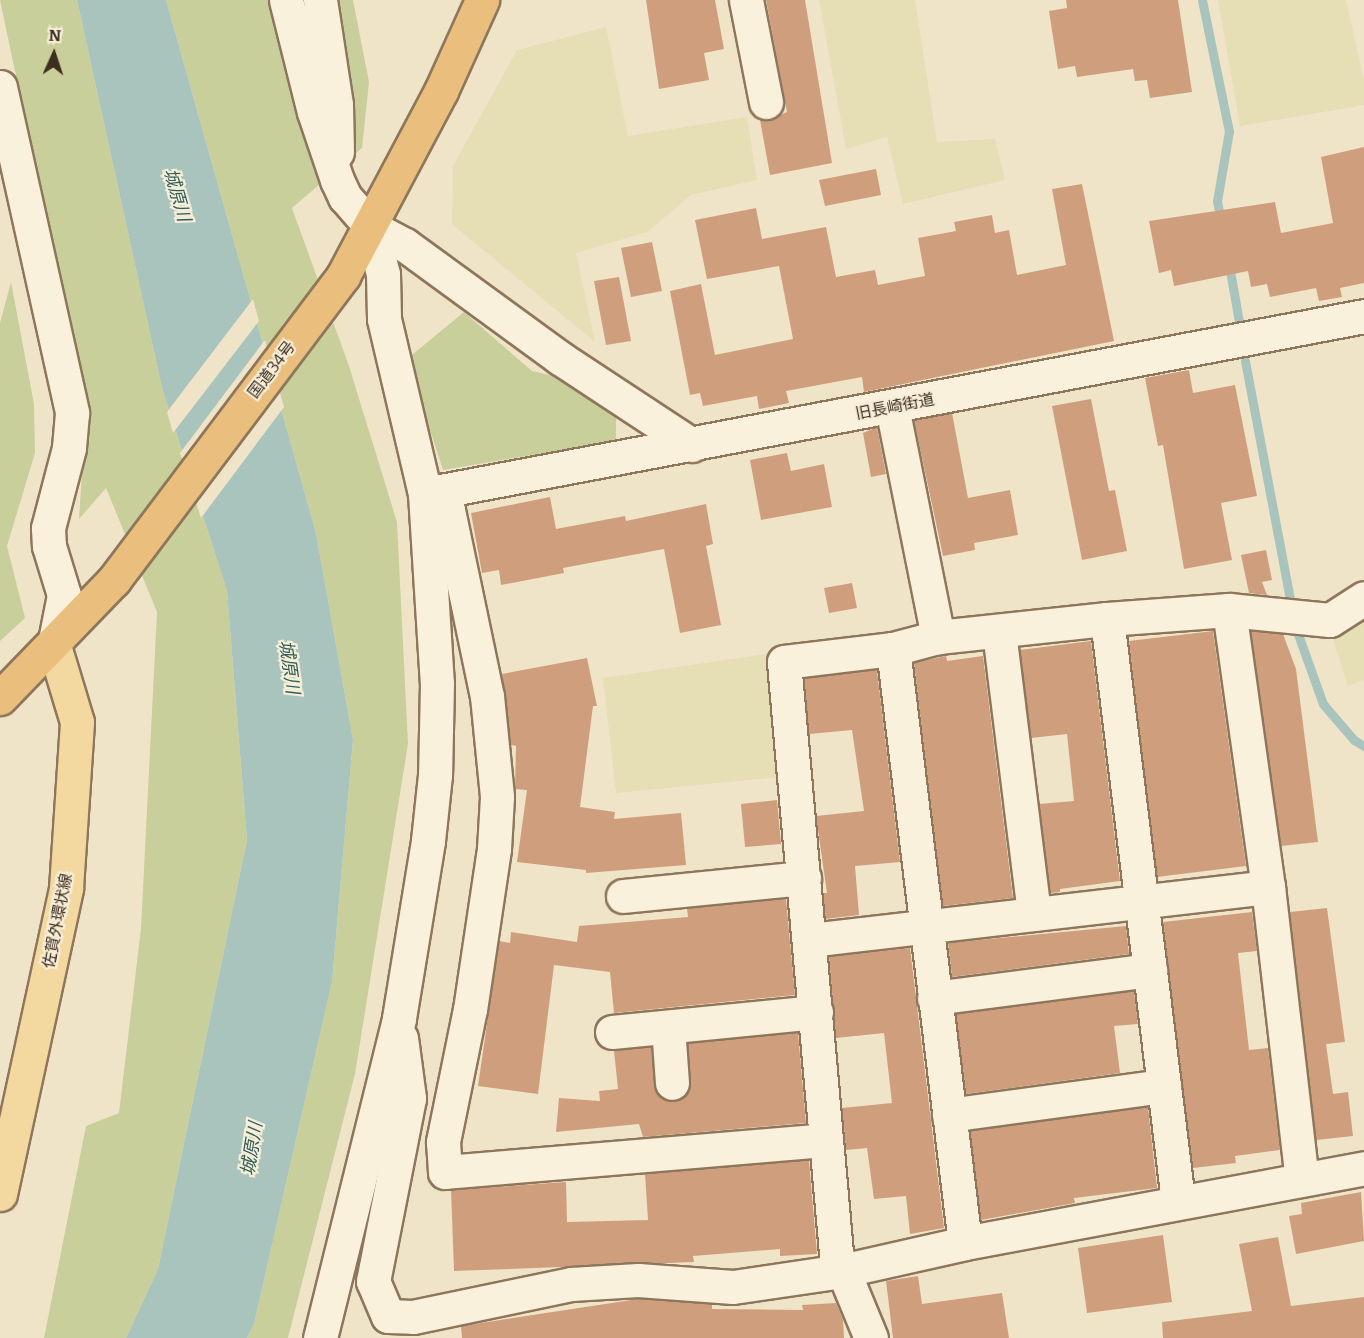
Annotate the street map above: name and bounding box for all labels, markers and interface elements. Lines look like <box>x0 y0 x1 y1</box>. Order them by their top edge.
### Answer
north arrow <box>24 24 84 84</box>
text: N <box>48 26 62 45</box>
water label: 城原川 <box>159 166 195 224</box>
street label: 国道34号 <box>244 338 300 402</box>
street label: 旧長崎街道 <box>854 390 936 424</box>
water label: 城原川 <box>275 639 303 695</box>
street label: 佐賀外環状線 <box>39 872 77 970</box>
water label: 城原川 <box>237 1121 267 1177</box>

